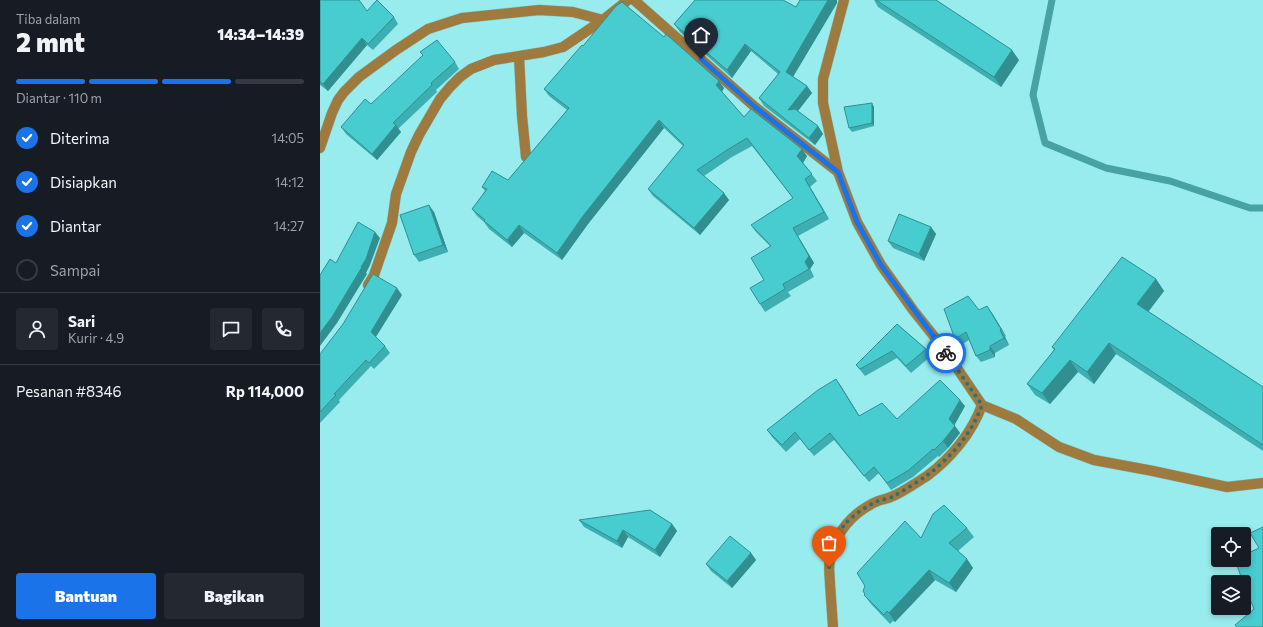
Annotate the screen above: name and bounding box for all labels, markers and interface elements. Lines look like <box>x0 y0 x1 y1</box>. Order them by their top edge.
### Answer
text: Tiba dalam <box>16 11 80 27</box>
pin <box>684 18 718 59</box>
icon: home <box>690 24 712 46</box>
text: 14:34–14:39 <box>217 25 304 43</box>
text: 2 mnt <box>16 26 85 57</box>
text: Diantar · 110 m <box>16 90 102 106</box>
icon: check <box>16 127 38 149</box>
text: Diterima <box>50 129 110 147</box>
text: 14:05 <box>272 130 304 146</box>
icon: check <box>16 171 38 193</box>
text: Disiapkan <box>50 173 117 191</box>
text: 14:12 <box>275 174 304 190</box>
icon: check <box>16 215 38 237</box>
text: Diantar <box>50 217 101 235</box>
text: 14:27 <box>274 218 304 234</box>
text: Sampai <box>50 261 100 279</box>
button: person <box>16 308 58 350</box>
button: chat <box>210 308 252 350</box>
button: phone <box>262 308 304 350</box>
text: Sari <box>68 312 95 330</box>
text: Kurir · 4.9 <box>68 330 124 346</box>
courier <box>926 333 966 373</box>
icon: bike <box>935 342 957 364</box>
text: Pesanan #8346 <box>16 382 122 400</box>
text: Rp 114,000 <box>226 382 304 400</box>
pin <box>812 526 846 567</box>
map controls <box>1211 527 1251 615</box>
button: locate <box>1211 527 1251 567</box>
icon: bag <box>818 532 840 554</box>
button: Bantuan <box>16 573 156 619</box>
button: Bagikan <box>164 573 304 619</box>
button: layers <box>1211 575 1251 615</box>

